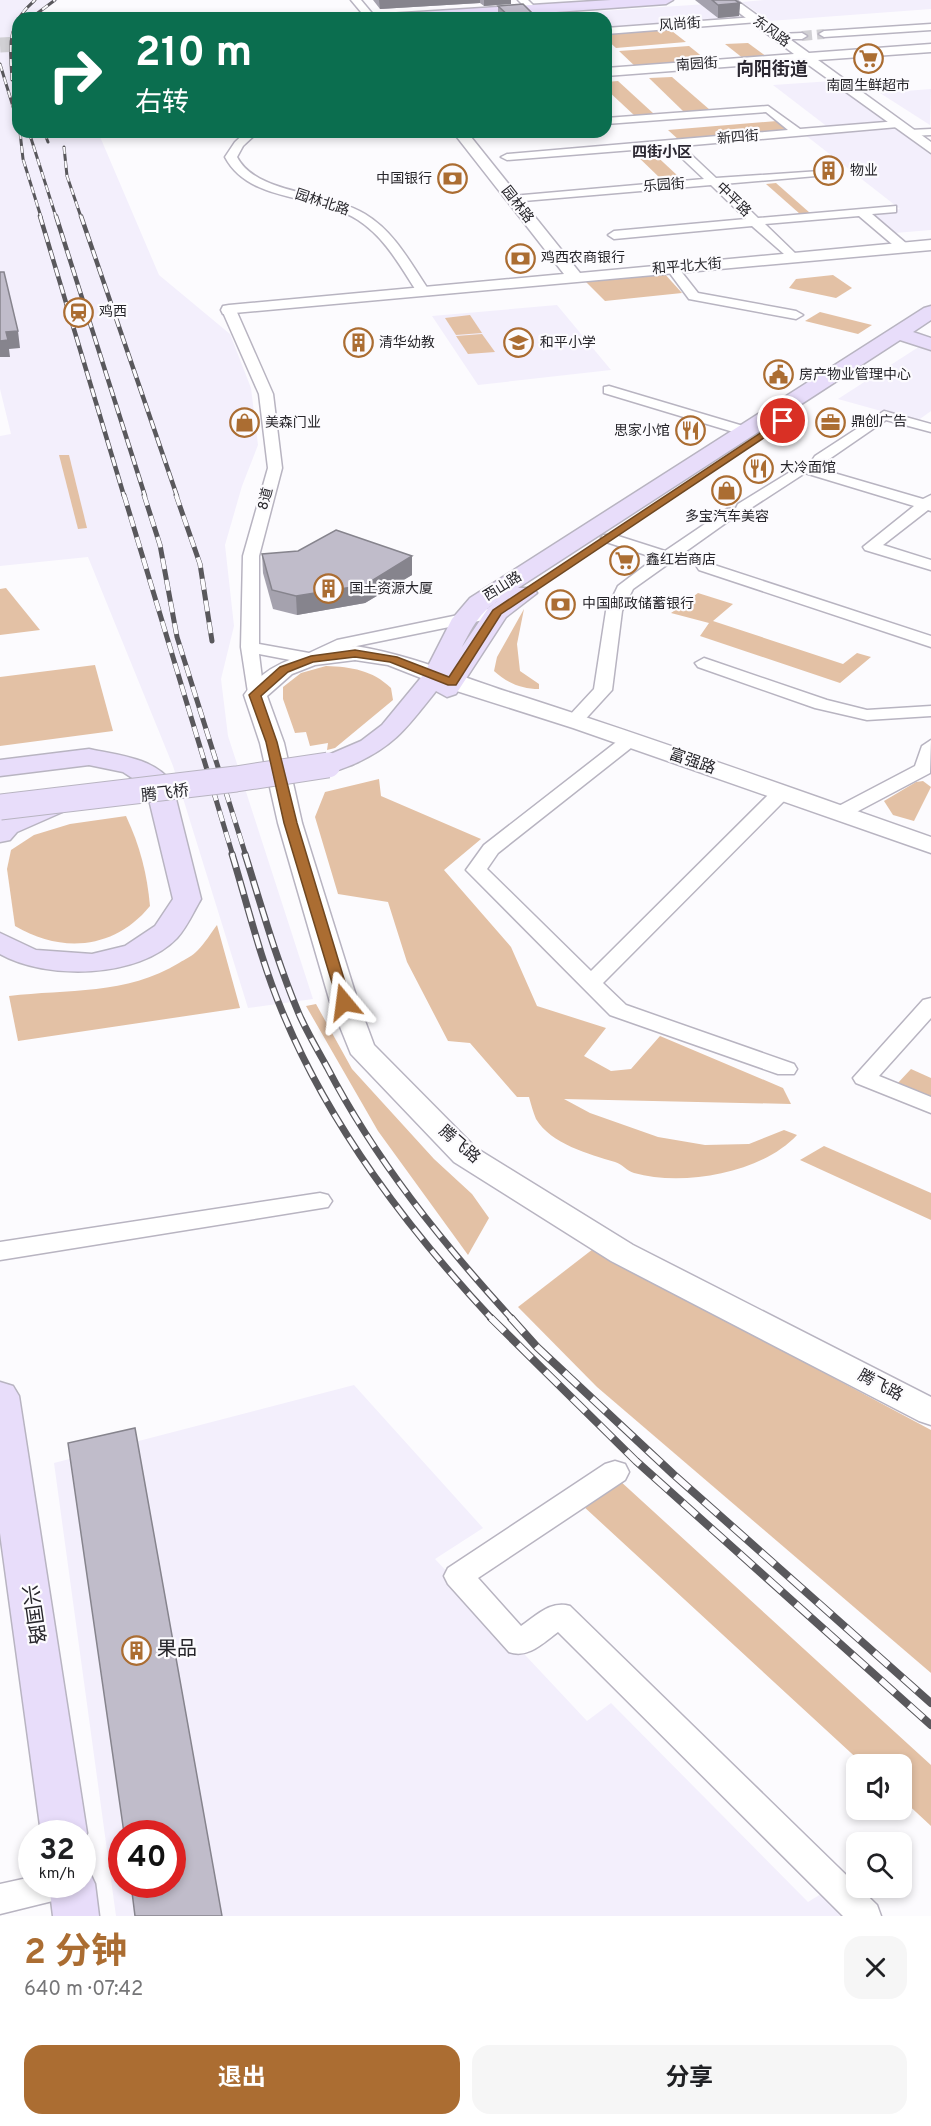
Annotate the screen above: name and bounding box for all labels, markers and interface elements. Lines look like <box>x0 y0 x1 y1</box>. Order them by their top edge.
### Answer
street label: 东风路 <box>749 13 793 51</box>
street label: 风尚街 <box>658 15 702 35</box>
text: 210 m <box>135 28 252 81</box>
icon: right <box>36 36 114 114</box>
supermarket icon: 南圆生鲜超市 <box>852 43 884 75</box>
street label: 南园街 <box>675 55 719 75</box>
district label: 向阳街道 <box>736 59 808 82</box>
place label: 南圆生鲜超市 <box>826 78 910 95</box>
text: 右转 <box>135 87 189 121</box>
street label: 新四街 <box>716 128 760 148</box>
district label: 四街小区 <box>632 144 692 163</box>
building icon: 物业 <box>813 155 845 187</box>
place label: 物业 <box>850 162 878 180</box>
bank icon: 中国银行 <box>437 163 469 195</box>
place label: 中国银行 <box>376 171 432 188</box>
street label: 乐园街 <box>642 176 686 196</box>
street label: 中平路 <box>712 179 754 221</box>
street label: 园林路 <box>497 183 537 227</box>
street label: 园林北路 <box>293 185 352 220</box>
bank icon: 鸡西农商银行 <box>504 242 536 274</box>
place label: 鸡西农商银行 <box>541 250 625 267</box>
street label: 和平北大街 <box>651 254 723 279</box>
station icon: 鸡西 <box>62 296 94 328</box>
place label: 鸡西 <box>99 304 127 321</box>
building icon: 清华幼教 <box>342 327 374 359</box>
school or university icon: 和平小学 <box>503 327 535 359</box>
place label: 清华幼教 <box>379 334 435 352</box>
place label: 和平小学 <box>540 335 596 352</box>
public building icon: 房产物业管理中心 <box>762 359 794 391</box>
place label: 房产物业管理中心 <box>799 366 911 384</box>
pin <box>757 395 808 446</box>
icon: arrive <box>766 404 799 437</box>
office icon: 鼎创广告 <box>814 406 846 438</box>
shop icon: 美森门业 <box>228 407 260 439</box>
place label: 鼎创广告 <box>851 413 907 431</box>
place label: 美森门业 <box>265 415 321 432</box>
restaurant icon: 思家小馆 <box>675 415 707 447</box>
place label: 思家小馆 <box>614 422 670 440</box>
restaurant icon: 大冷面馆 <box>743 452 775 484</box>
place label: 大冷面馆 <box>780 460 836 477</box>
shop icon: 多宝汽车美容 <box>711 474 743 506</box>
street label: 8道 <box>255 486 277 512</box>
place label: 多宝汽车美容 <box>685 508 769 526</box>
supermarket icon: 鑫红岩商店 <box>609 544 641 576</box>
place label: 鑫红岩商店 <box>646 552 716 569</box>
street label: 西山路 <box>481 569 525 605</box>
building icon: 国土资源大厦 <box>312 573 344 605</box>
place label: 国土资源大厦 <box>349 581 433 598</box>
bank icon: 中国邮政储蓄银行 <box>545 588 577 620</box>
place label: 中国邮政储蓄银行 <box>582 596 694 613</box>
street label: 富强路 <box>666 745 718 779</box>
street label: 腾飞桥 <box>140 781 190 807</box>
position arrow <box>312 970 376 1034</box>
street label: 腾飞路 <box>434 1122 484 1168</box>
street label: 腾飞路 <box>854 1366 906 1406</box>
street label: 兴国路 <box>15 1583 49 1647</box>
building icon: 果品 <box>120 1634 152 1666</box>
place label: 果品 <box>157 1637 197 1663</box>
map controls <box>846 1754 912 1898</box>
button: sound <box>846 1754 912 1820</box>
speed limit sign: 40 <box>108 1820 186 1898</box>
button: search <box>846 1832 912 1898</box>
text: 32 <box>39 1833 75 1870</box>
text: km/h <box>39 1865 75 1884</box>
text: 2 分钟 <box>24 1931 127 1977</box>
button: close <box>844 1936 907 1999</box>
text: 640 m · 07:42 <box>24 1977 143 2003</box>
button: 退出 <box>24 2045 460 2114</box>
button: 分享 <box>472 2045 907 2114</box>

